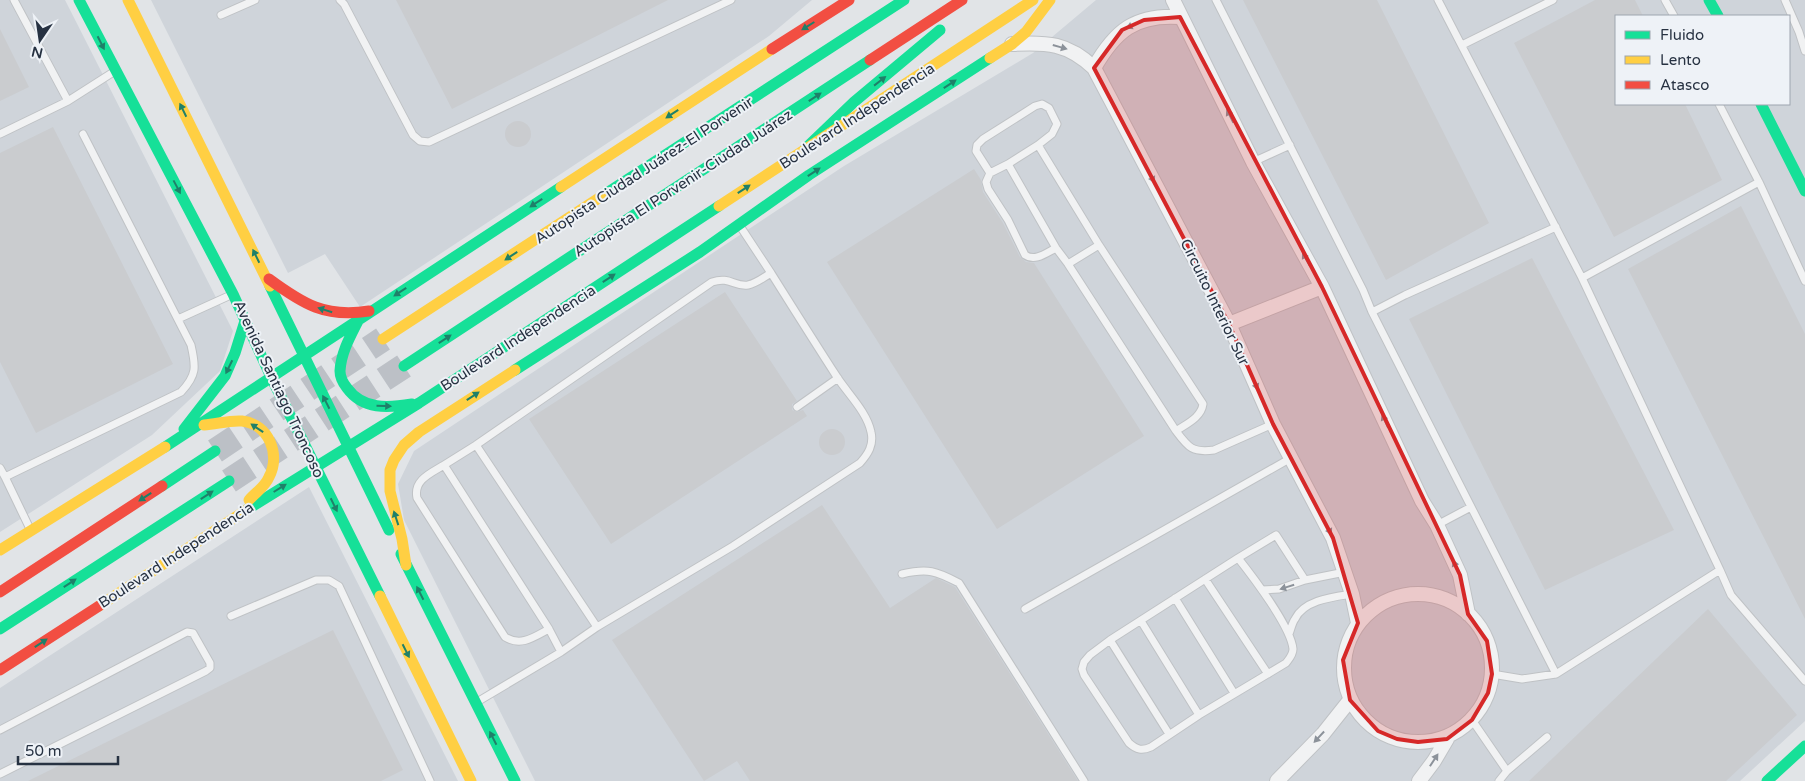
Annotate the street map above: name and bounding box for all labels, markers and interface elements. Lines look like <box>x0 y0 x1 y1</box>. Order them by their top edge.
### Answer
north arrow <box>15 15 65 65</box>
legend <box>1615 15 1790 105</box>
one-way arrow <box>802 21 815 31</box>
one-way arrow <box>1126 21 1140 29</box>
text: Fluido <box>1660 26 1704 44</box>
one-way arrow <box>97 36 105 51</box>
text: N <box>30 43 45 62</box>
one-way arrow <box>1052 43 1068 51</box>
text: Lento <box>1660 51 1701 69</box>
street label: Boulevard Independencia <box>776 59 938 173</box>
one-way arrow <box>873 75 886 86</box>
text: Atasco <box>1660 76 1709 94</box>
one-way arrow <box>943 79 957 89</box>
street label: Autopista Ciudad Juárez-El Porvenir <box>531 92 757 248</box>
one-way arrow <box>808 92 822 101</box>
one-way arrow <box>179 103 187 117</box>
street label: Autopista El Porvenir-Ciudad Juárez <box>570 105 796 261</box>
one-way arrow <box>665 109 678 119</box>
one-way arrow <box>1226 109 1234 123</box>
one-way arrow <box>807 168 820 177</box>
one-way arrow <box>1147 168 1155 183</box>
one-way arrow <box>173 180 181 194</box>
one-way arrow <box>738 184 751 194</box>
one-way arrow <box>529 198 542 208</box>
street label: Circuito Interior Sur <box>1177 236 1254 368</box>
one-way arrow <box>251 249 259 263</box>
one-way arrow <box>505 251 518 261</box>
one-way arrow <box>1302 252 1310 267</box>
one-way arrow <box>602 274 615 283</box>
street label: Boulevard Independencia <box>437 281 599 395</box>
one-way arrow <box>393 288 407 297</box>
street label: Avenida Santiago Troncoso <box>230 297 328 481</box>
one-way arrow <box>318 306 333 314</box>
one-way arrow <box>438 335 452 344</box>
one-way arrow <box>225 360 233 374</box>
one-way arrow <box>1251 376 1259 391</box>
one-way arrow <box>467 392 480 401</box>
one-way arrow <box>322 395 330 409</box>
one-way arrow <box>377 403 393 411</box>
one-way arrow <box>1381 414 1389 428</box>
one-way arrow <box>250 423 264 433</box>
one-way arrow <box>273 484 287 493</box>
one-way arrow <box>200 490 213 500</box>
one-way arrow <box>139 492 152 502</box>
street label: Boulevard Independencia <box>95 498 257 612</box>
one-way arrow <box>331 498 339 512</box>
one-way arrow <box>392 510 400 525</box>
one-way arrow <box>1324 521 1332 536</box>
one-way arrow <box>1452 560 1460 574</box>
one-way arrow <box>64 579 77 588</box>
one-way arrow <box>1279 583 1294 591</box>
one-way arrow <box>416 585 424 600</box>
one-way arrow <box>34 639 48 648</box>
one-way arrow <box>402 644 410 658</box>
one-way arrow <box>489 730 497 745</box>
one-way arrow <box>1313 731 1325 743</box>
scale bar <box>18 734 118 766</box>
text: 50 m <box>25 742 62 760</box>
one-way arrow <box>1429 754 1438 767</box>

